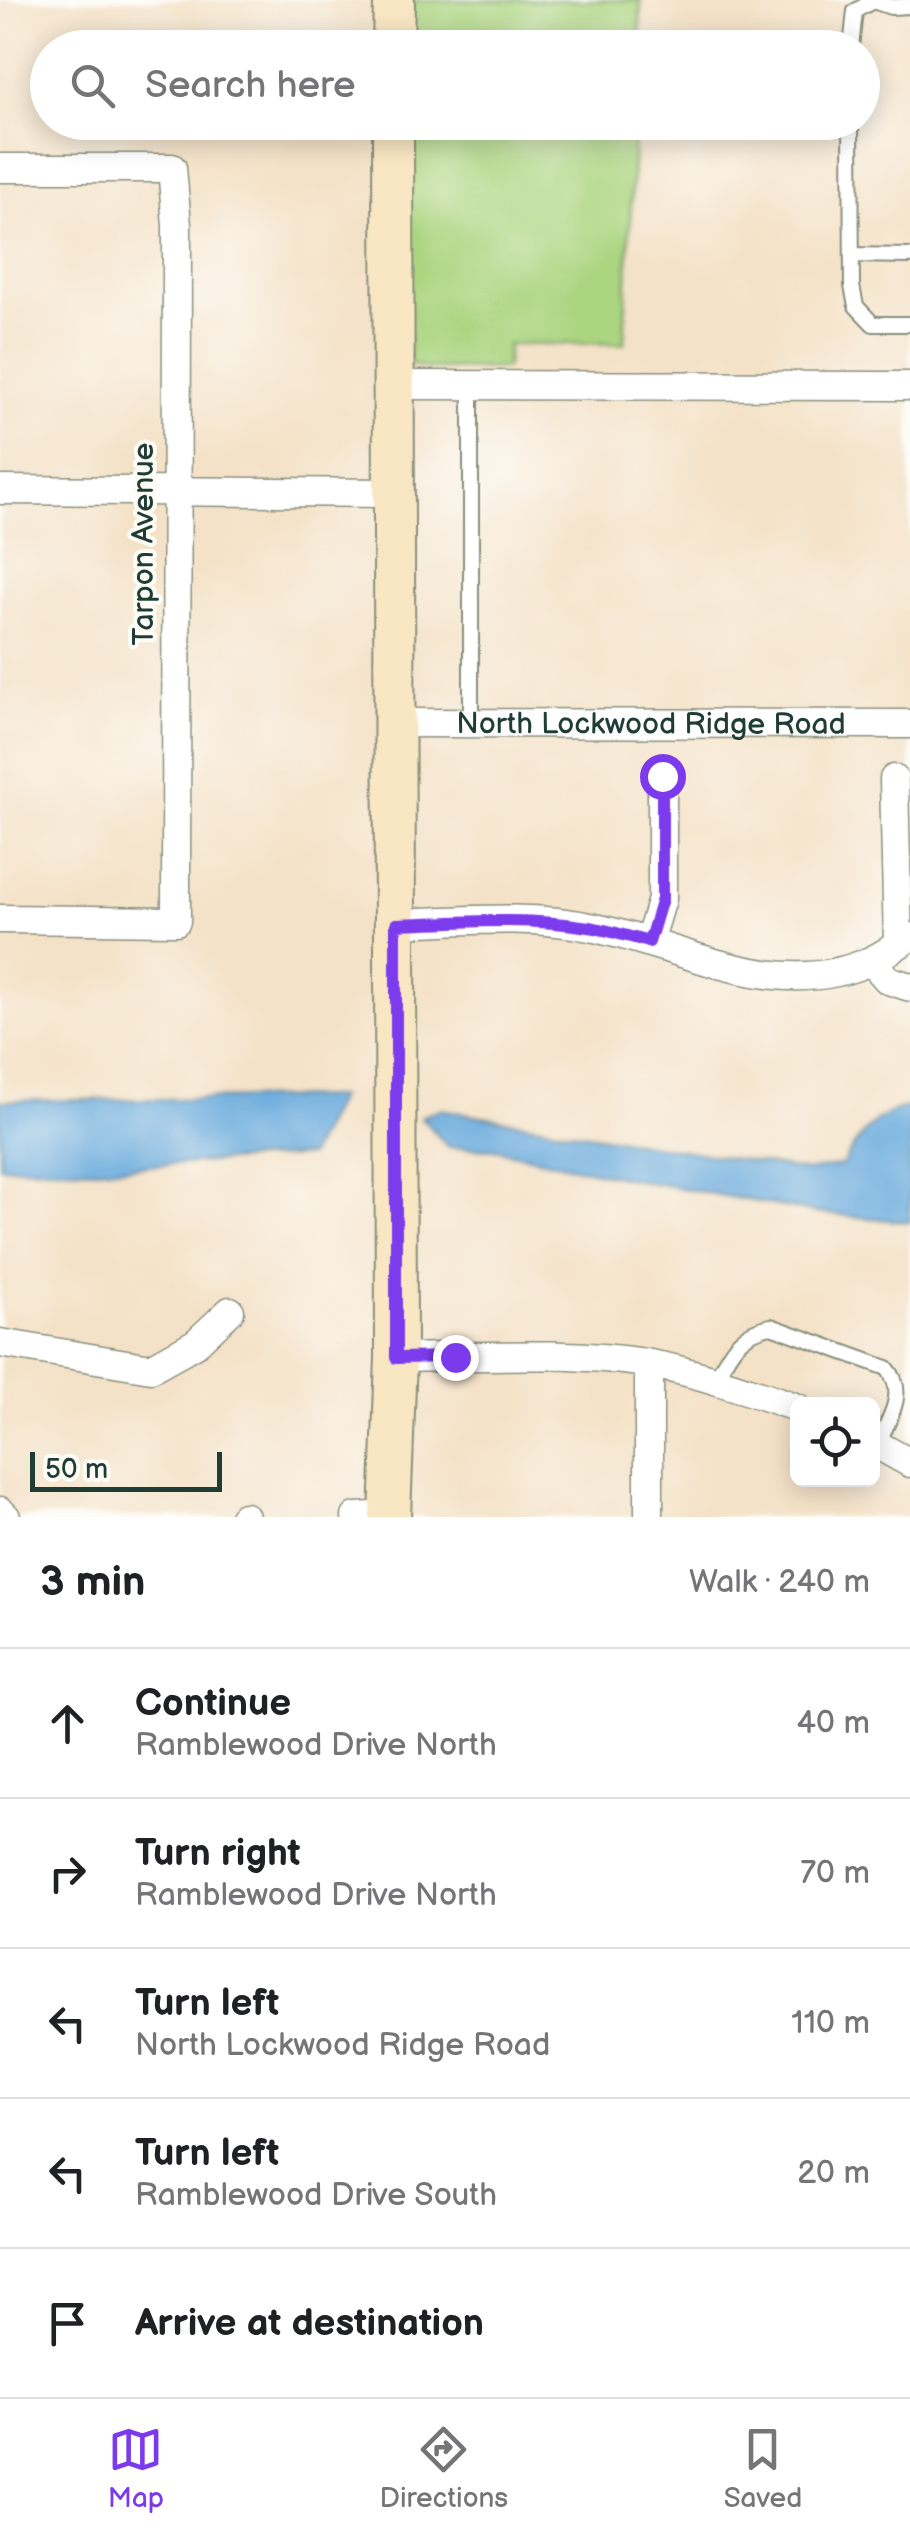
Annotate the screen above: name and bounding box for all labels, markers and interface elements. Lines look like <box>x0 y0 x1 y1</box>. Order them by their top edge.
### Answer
search box <box>30 30 880 140</box>
icon: search <box>65 58 120 113</box>
text: Search here <box>145 63 356 108</box>
street label: Tarpon Avenue <box>126 443 162 645</box>
street label: North Lockwood Ridge Road <box>456 706 846 743</box>
route start <box>640 754 686 800</box>
route end <box>433 1335 479 1381</box>
map controls <box>790 1397 880 1487</box>
button: locate <box>790 1397 880 1487</box>
scale bar <box>30 1447 222 1492</box>
text: 50 m <box>45 1453 108 1486</box>
text: 3 min <box>40 1557 145 1608</box>
text: Walk · 240 m <box>689 1563 870 1602</box>
text: Continue <box>135 1681 291 1726</box>
icon: ahead <box>40 1696 95 1751</box>
text: 40 m <box>797 1704 870 1743</box>
text: Ramblewood Drive North <box>135 1726 497 1765</box>
text: Turn right <box>135 1831 300 1876</box>
icon: right <box>40 1846 95 1901</box>
text: 70 m <box>800 1854 870 1893</box>
text: Ramblewood Drive North <box>135 1876 497 1915</box>
text: Turn left <box>135 1981 279 2026</box>
icon: left <box>40 1996 95 2051</box>
text: 110 m <box>791 2004 870 2043</box>
text: North Lockwood Ridge Road <box>135 2026 550 2065</box>
text: Turn left <box>135 2131 279 2176</box>
icon: left <box>40 2146 95 2201</box>
text: 20 m <box>797 2154 870 2193</box>
text: Ramblewood Drive South <box>135 2176 497 2215</box>
icon: arrive <box>40 2296 95 2351</box>
text: Arrive at destination <box>135 2301 484 2346</box>
tab: Map <box>108 2422 164 2515</box>
tab: Directions <box>379 2422 508 2515</box>
tab: Saved <box>724 2422 802 2515</box>

